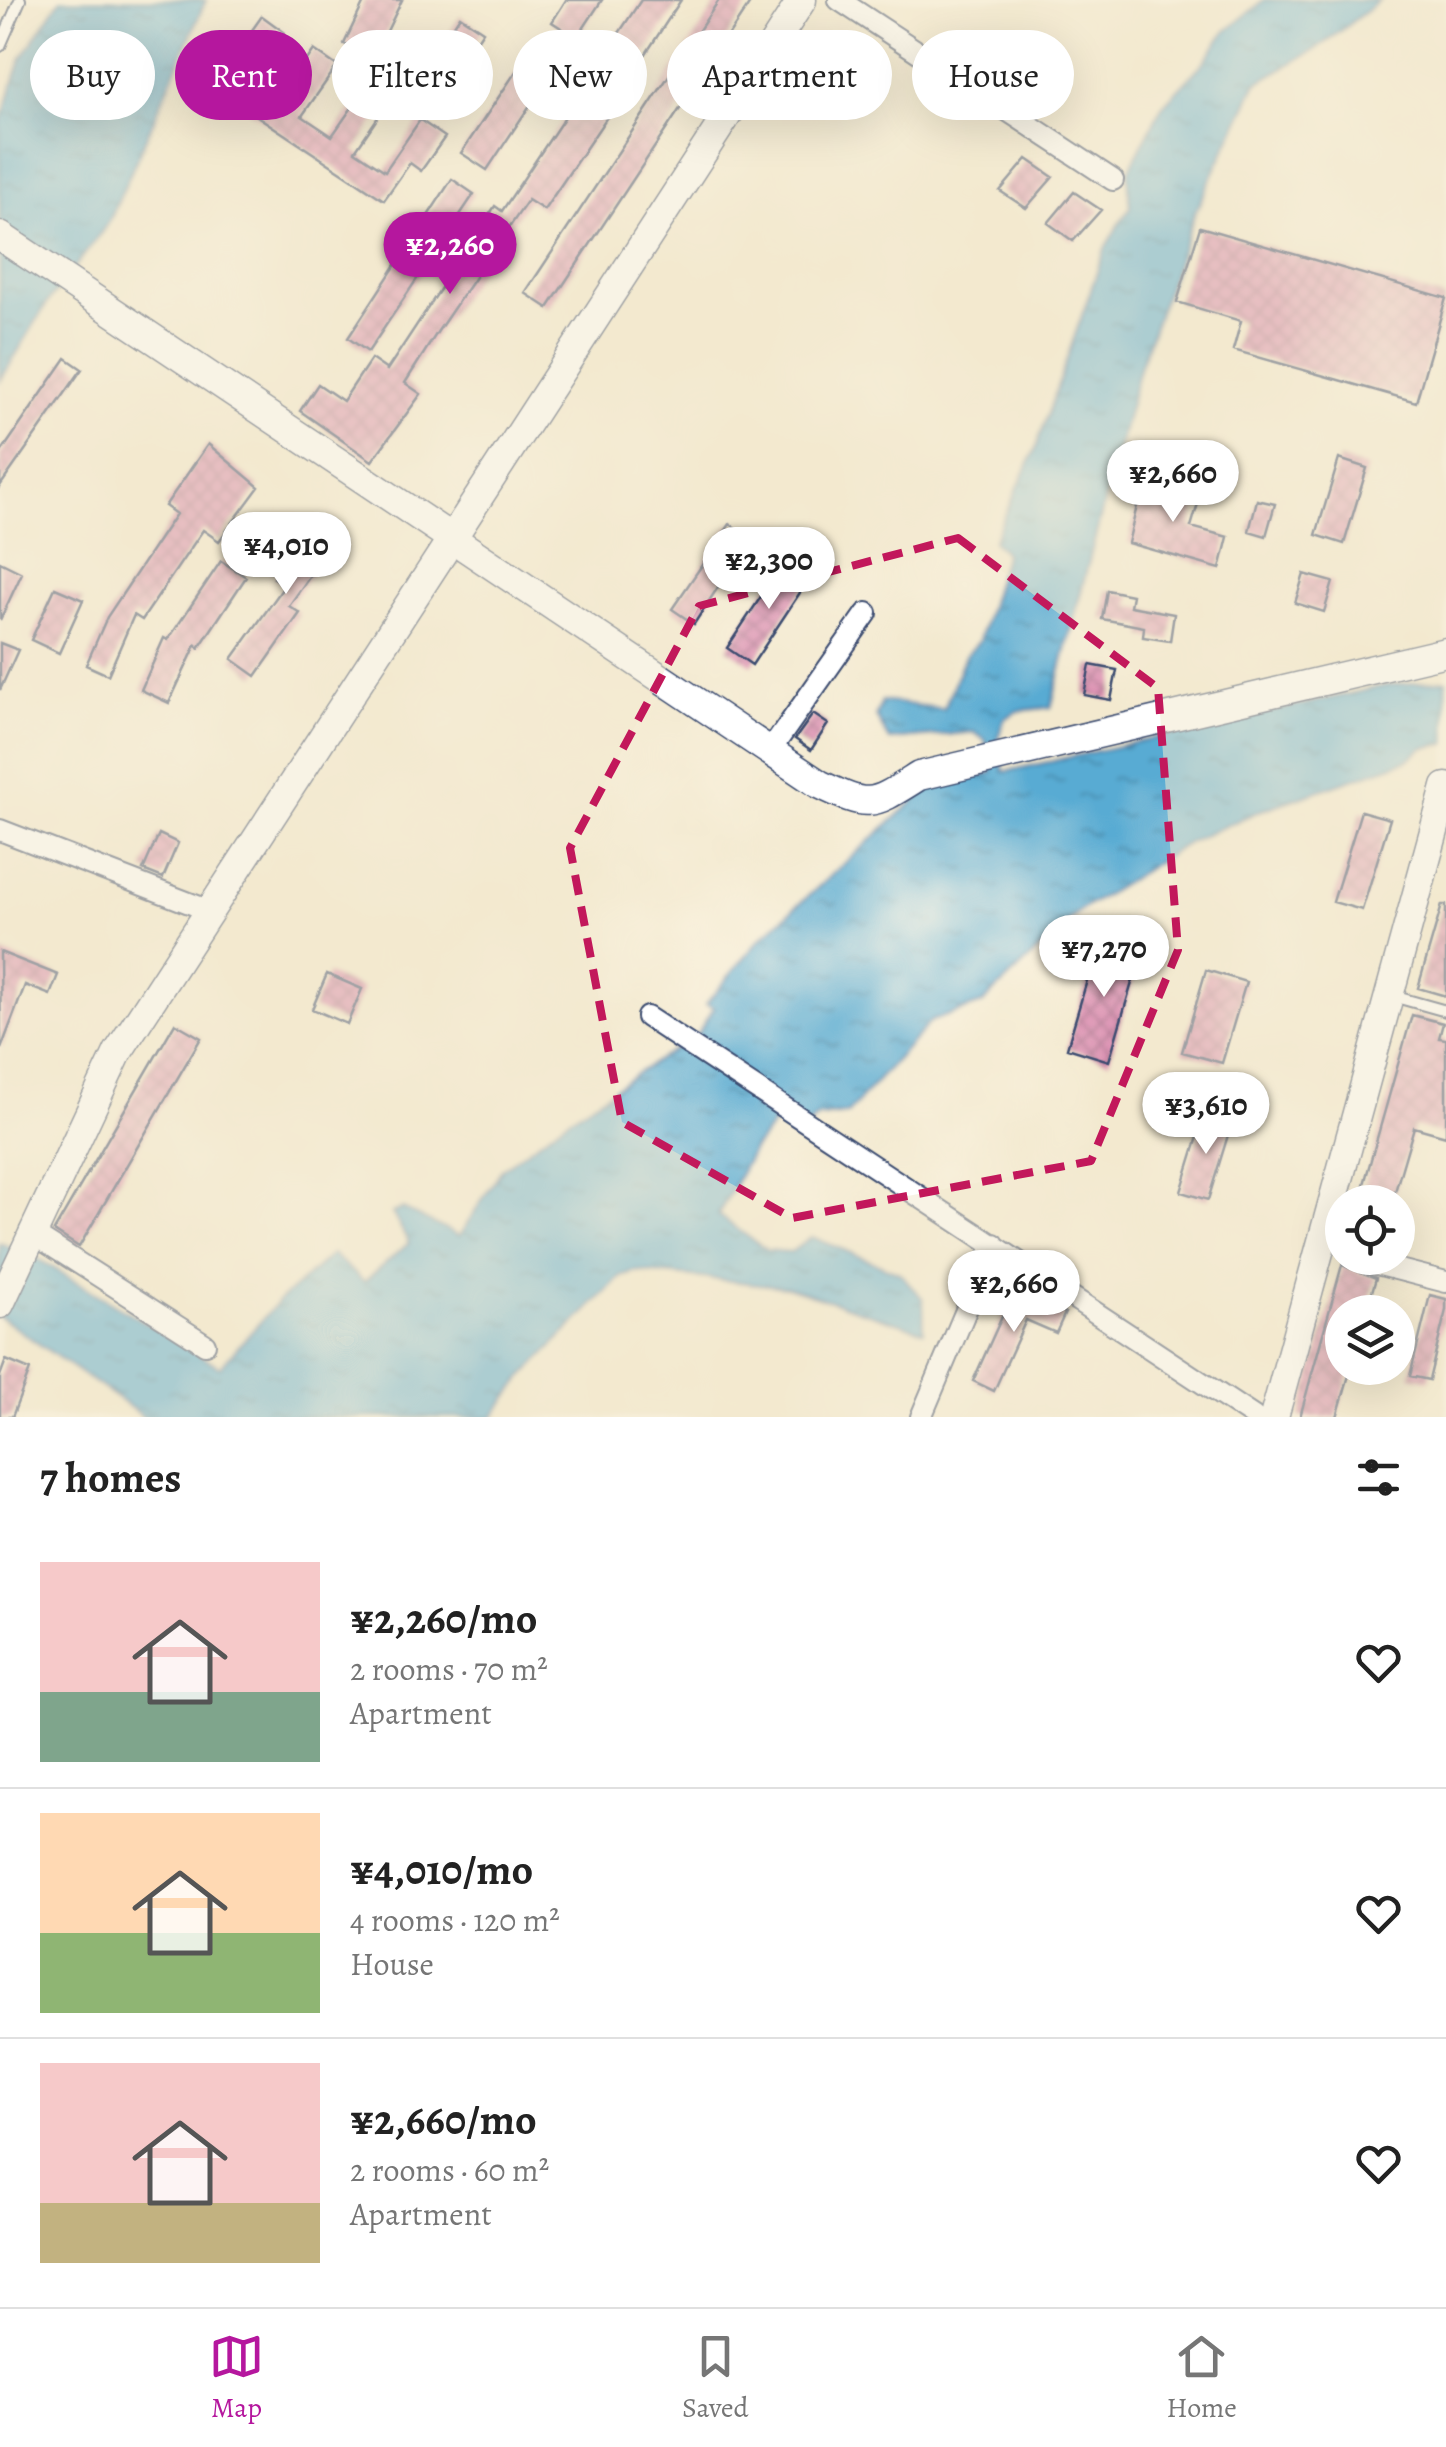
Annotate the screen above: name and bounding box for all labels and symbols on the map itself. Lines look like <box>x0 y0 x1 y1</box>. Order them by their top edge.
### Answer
pin: ¥2,260 <box>369 212 531 297</box>
pin: ¥2,660 <box>1092 440 1254 525</box>
pin: ¥4,010 <box>205 512 367 597</box>
pin: ¥2,300 <box>688 527 850 612</box>
pin: ¥7,270 <box>1023 915 1185 1000</box>
pin: ¥3,610 <box>1125 1072 1287 1157</box>
pin: ¥2,660 <box>933 1250 1095 1335</box>

